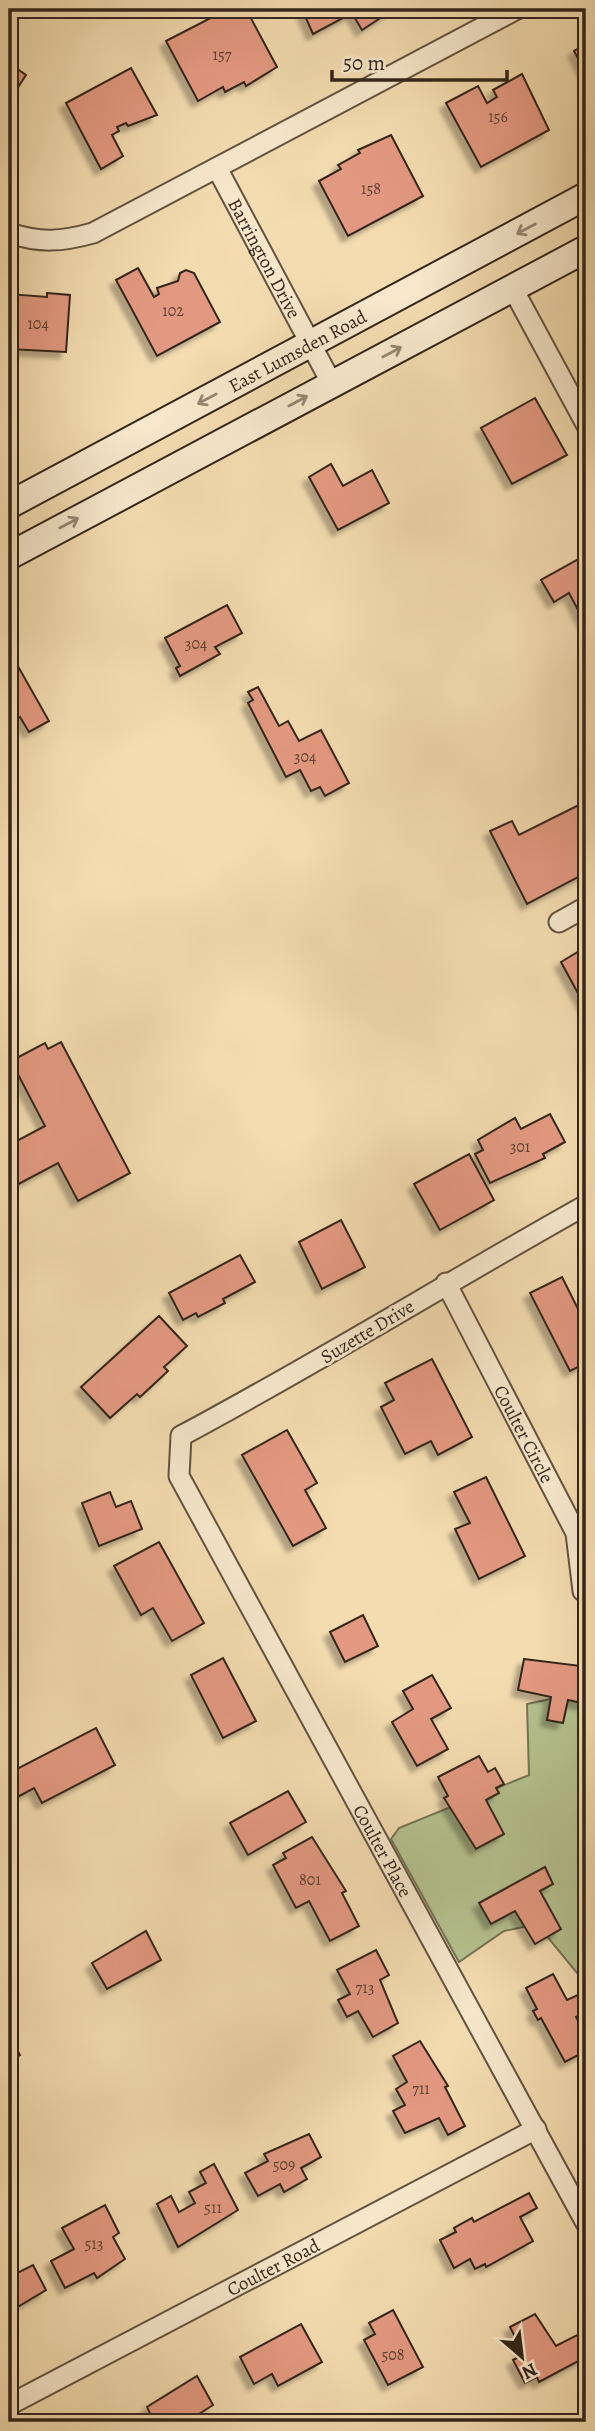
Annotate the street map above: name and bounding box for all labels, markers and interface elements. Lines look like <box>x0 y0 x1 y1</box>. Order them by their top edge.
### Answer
scale bar <box>332 38 508 82</box>
house number: 157 <box>212 44 232 66</box>
text: 50 m <box>343 49 385 77</box>
house number: 156 <box>488 106 508 128</box>
house number: 158 <box>361 178 381 200</box>
street label: Barrington Drive <box>221 194 307 323</box>
one-way arrow <box>516 222 537 236</box>
house number: 102 <box>162 300 184 322</box>
street label: East Lumsden Road <box>224 303 372 399</box>
house number: 104 <box>27 313 49 335</box>
one-way arrow <box>382 344 402 358</box>
one-way arrow <box>198 392 218 406</box>
one-way arrow <box>288 394 308 408</box>
one-way arrow <box>58 516 79 530</box>
house number: 304 <box>185 633 207 655</box>
house number: 304 <box>294 746 316 768</box>
house number: 301 <box>510 1136 531 1158</box>
street label: Suzette Drive <box>316 1294 419 1370</box>
street label: Coulter Circle <box>487 1381 560 1488</box>
street label: Coulter Place <box>346 1800 418 1902</box>
house number: 801 <box>299 1869 321 1891</box>
house number: 713 <box>356 1977 374 1999</box>
house number: 711 <box>412 2078 430 2100</box>
house number: 509 <box>273 2154 295 2176</box>
house number: 511 <box>204 2197 222 2219</box>
street label: Coulter Road <box>223 2232 325 2303</box>
house number: 513 <box>84 2233 104 2255</box>
north arrow <box>486 2322 556 2392</box>
house number: 508 <box>381 2344 405 2366</box>
text: N <box>517 2356 542 2386</box>

